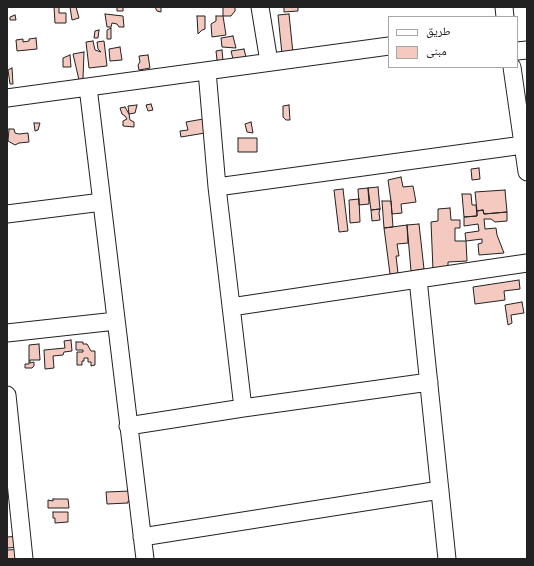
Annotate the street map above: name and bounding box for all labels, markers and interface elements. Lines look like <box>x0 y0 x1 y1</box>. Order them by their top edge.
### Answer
legend <box>388 16 518 68</box>
text: طريق <box>426 23 451 39</box>
text: مبنى <box>426 43 447 59</box>

